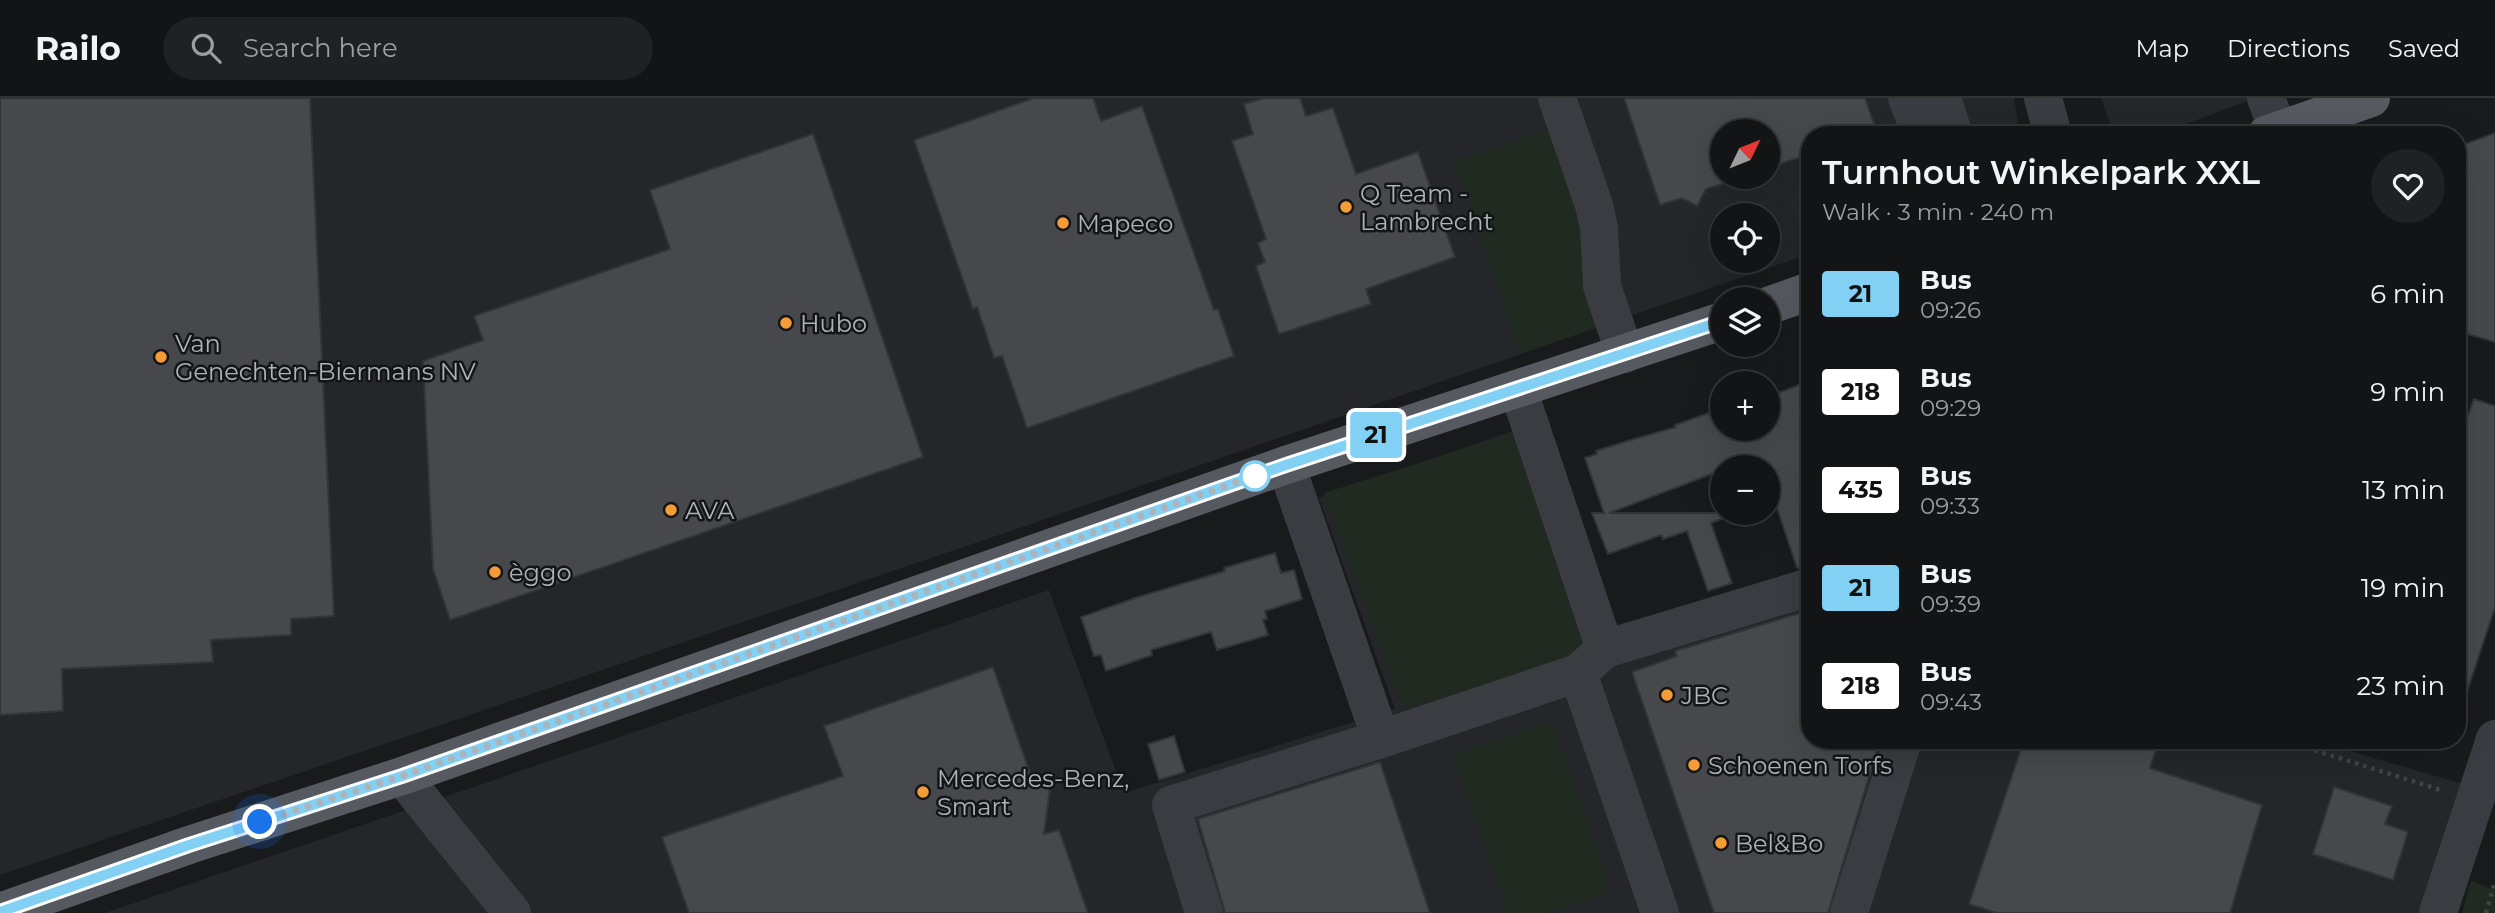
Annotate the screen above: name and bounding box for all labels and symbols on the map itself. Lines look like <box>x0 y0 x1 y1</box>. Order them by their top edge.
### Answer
north arrow <box>1710 119 1780 189</box>
place label: Q Team - Lambrecht <box>1360 179 1493 236</box>
marker: Q Team - Lambrecht <box>1338 199 1354 215</box>
place label: Mapeco <box>1077 209 1173 238</box>
marker: Mapeco <box>1055 215 1071 231</box>
place label: Hubo <box>800 309 867 338</box>
marker: Hubo <box>778 315 794 331</box>
place label: Van Genechten-Biermans NV <box>175 329 476 386</box>
marker: Van Genechten-Biermans NV <box>153 349 169 365</box>
line badge: 21 <box>1344 412 1408 458</box>
unlabelled marker <box>1240 461 1270 491</box>
place label: AVA <box>685 496 735 525</box>
marker: AVA <box>663 502 679 518</box>
place label: èggo <box>509 558 571 587</box>
marker: èggo <box>487 564 503 580</box>
place label: JBC <box>1680 681 1728 710</box>
marker: JBC <box>1659 687 1675 703</box>
place label: Schoenen Torfs <box>1708 751 1892 780</box>
marker: Schoenen Torfs <box>1686 757 1702 773</box>
place label: Mercedes-Benz, Smart <box>937 764 1129 821</box>
marker: Mercedes-Benz, Smart <box>915 784 931 800</box>
your location <box>242 804 277 839</box>
place label: Bel&Bo <box>1735 829 1823 858</box>
marker: Bel&Bo <box>1713 835 1729 851</box>

